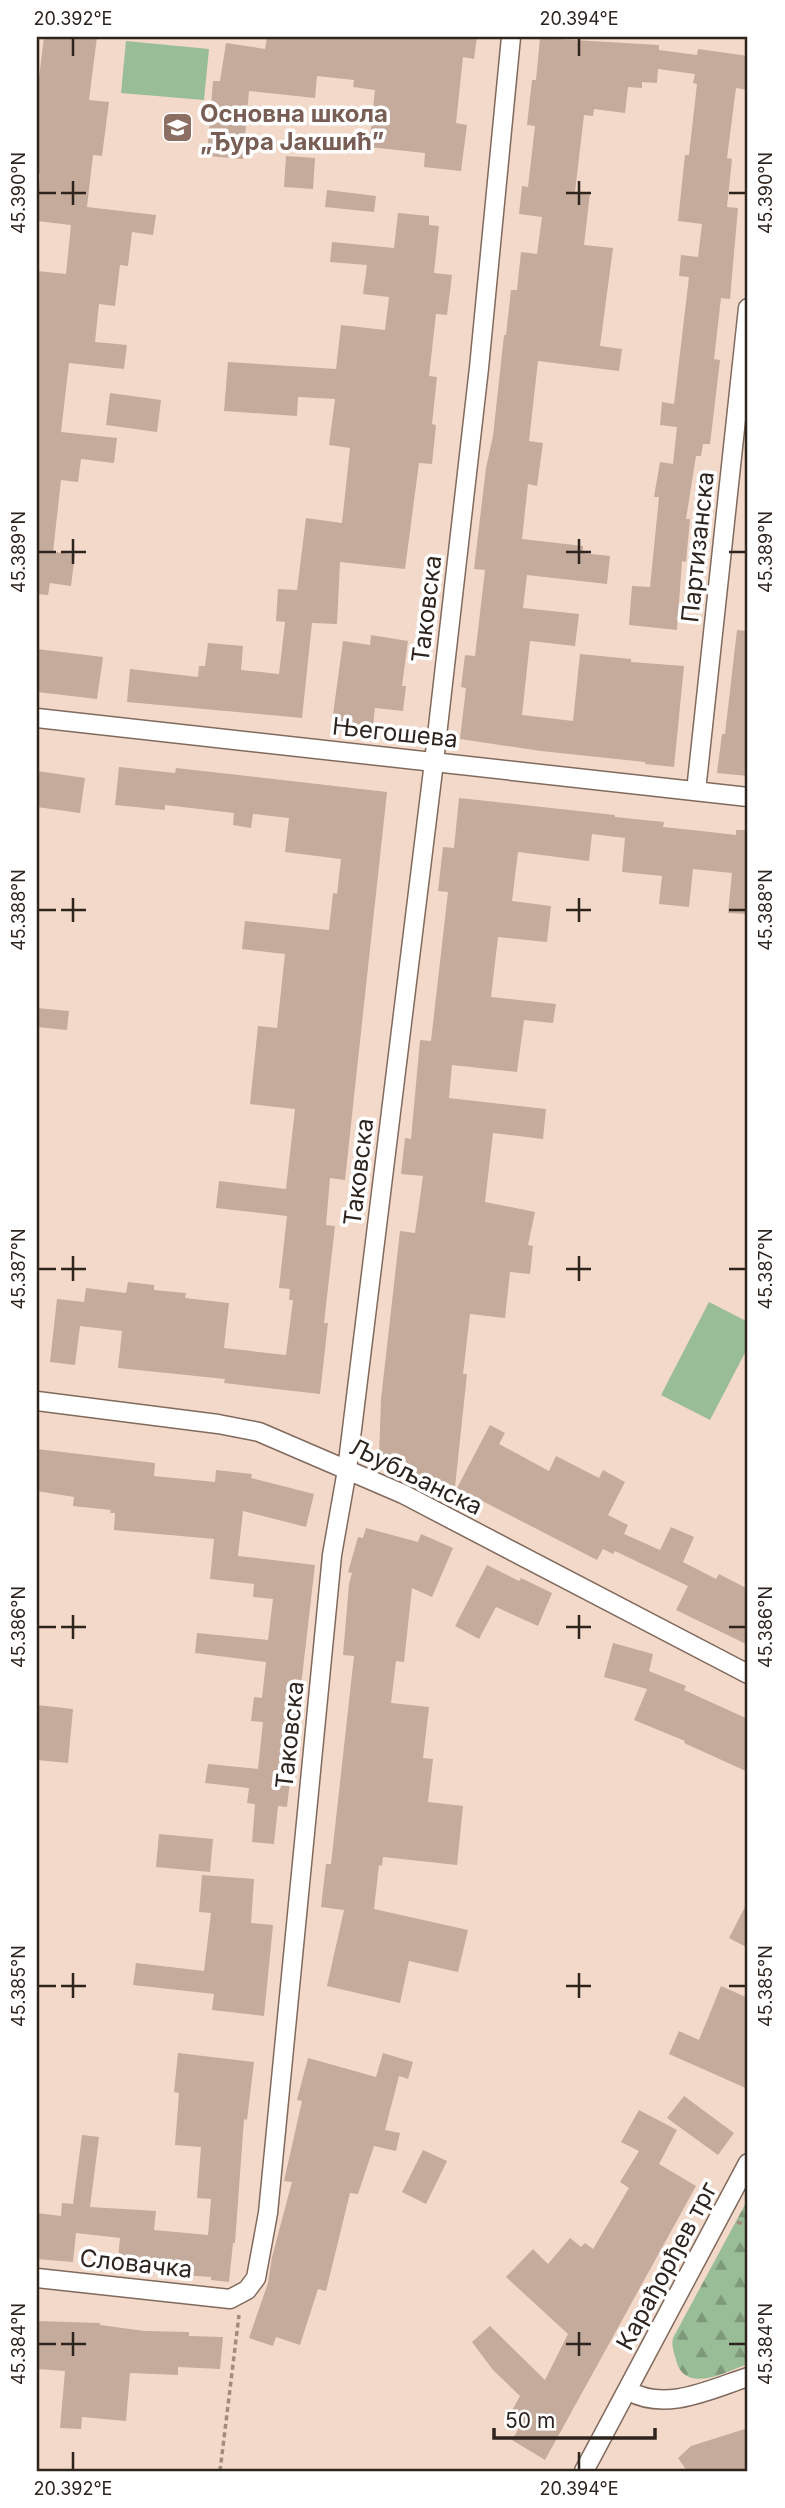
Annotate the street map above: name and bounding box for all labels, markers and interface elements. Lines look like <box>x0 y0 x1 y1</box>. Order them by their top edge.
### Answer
text: 20.392°E <box>34 8 112 29</box>
text: 20.394°E <box>539 8 619 29</box>
place label: Основна школа „Ђура Јакшић” <box>200 99 388 156</box>
school or university icon: Основна школа „Ђура Јакшић” <box>160 111 194 145</box>
text: 45.390°N <box>8 152 29 234</box>
text: 45.390°N <box>755 152 776 234</box>
street label: Партизанска <box>675 470 720 624</box>
text: 45.389°N <box>8 511 29 593</box>
text: 45.389°N <box>755 511 776 593</box>
street label: Таковска <box>406 554 447 664</box>
street label: Његошева <box>331 711 459 754</box>
text: 45.388°N <box>8 869 29 951</box>
text: 45.388°N <box>755 869 776 951</box>
street label: Таковска <box>338 1117 379 1227</box>
text: 45.387°N <box>8 1229 29 1310</box>
text: 45.387°N <box>755 1229 776 1310</box>
street label: Љубљанска <box>345 1432 487 1521</box>
text: 45.386°N <box>8 1586 29 1668</box>
text: 45.386°N <box>755 1586 776 1668</box>
street label: Таковска <box>269 1680 310 1790</box>
text: 45.385°N <box>8 1945 29 2027</box>
text: 45.385°N <box>755 1945 776 2027</box>
street label: Карађорђев трг <box>610 2177 723 2355</box>
street label: Словачка <box>78 2243 194 2284</box>
text: 45.384°N <box>8 2303 29 2385</box>
text: 45.384°N <box>755 2303 776 2385</box>
scale bar <box>494 2396 656 2440</box>
text: 50 m <box>505 2408 555 2433</box>
text: 20.392°E <box>34 2478 112 2499</box>
text: 20.394°E <box>539 2478 619 2499</box>

